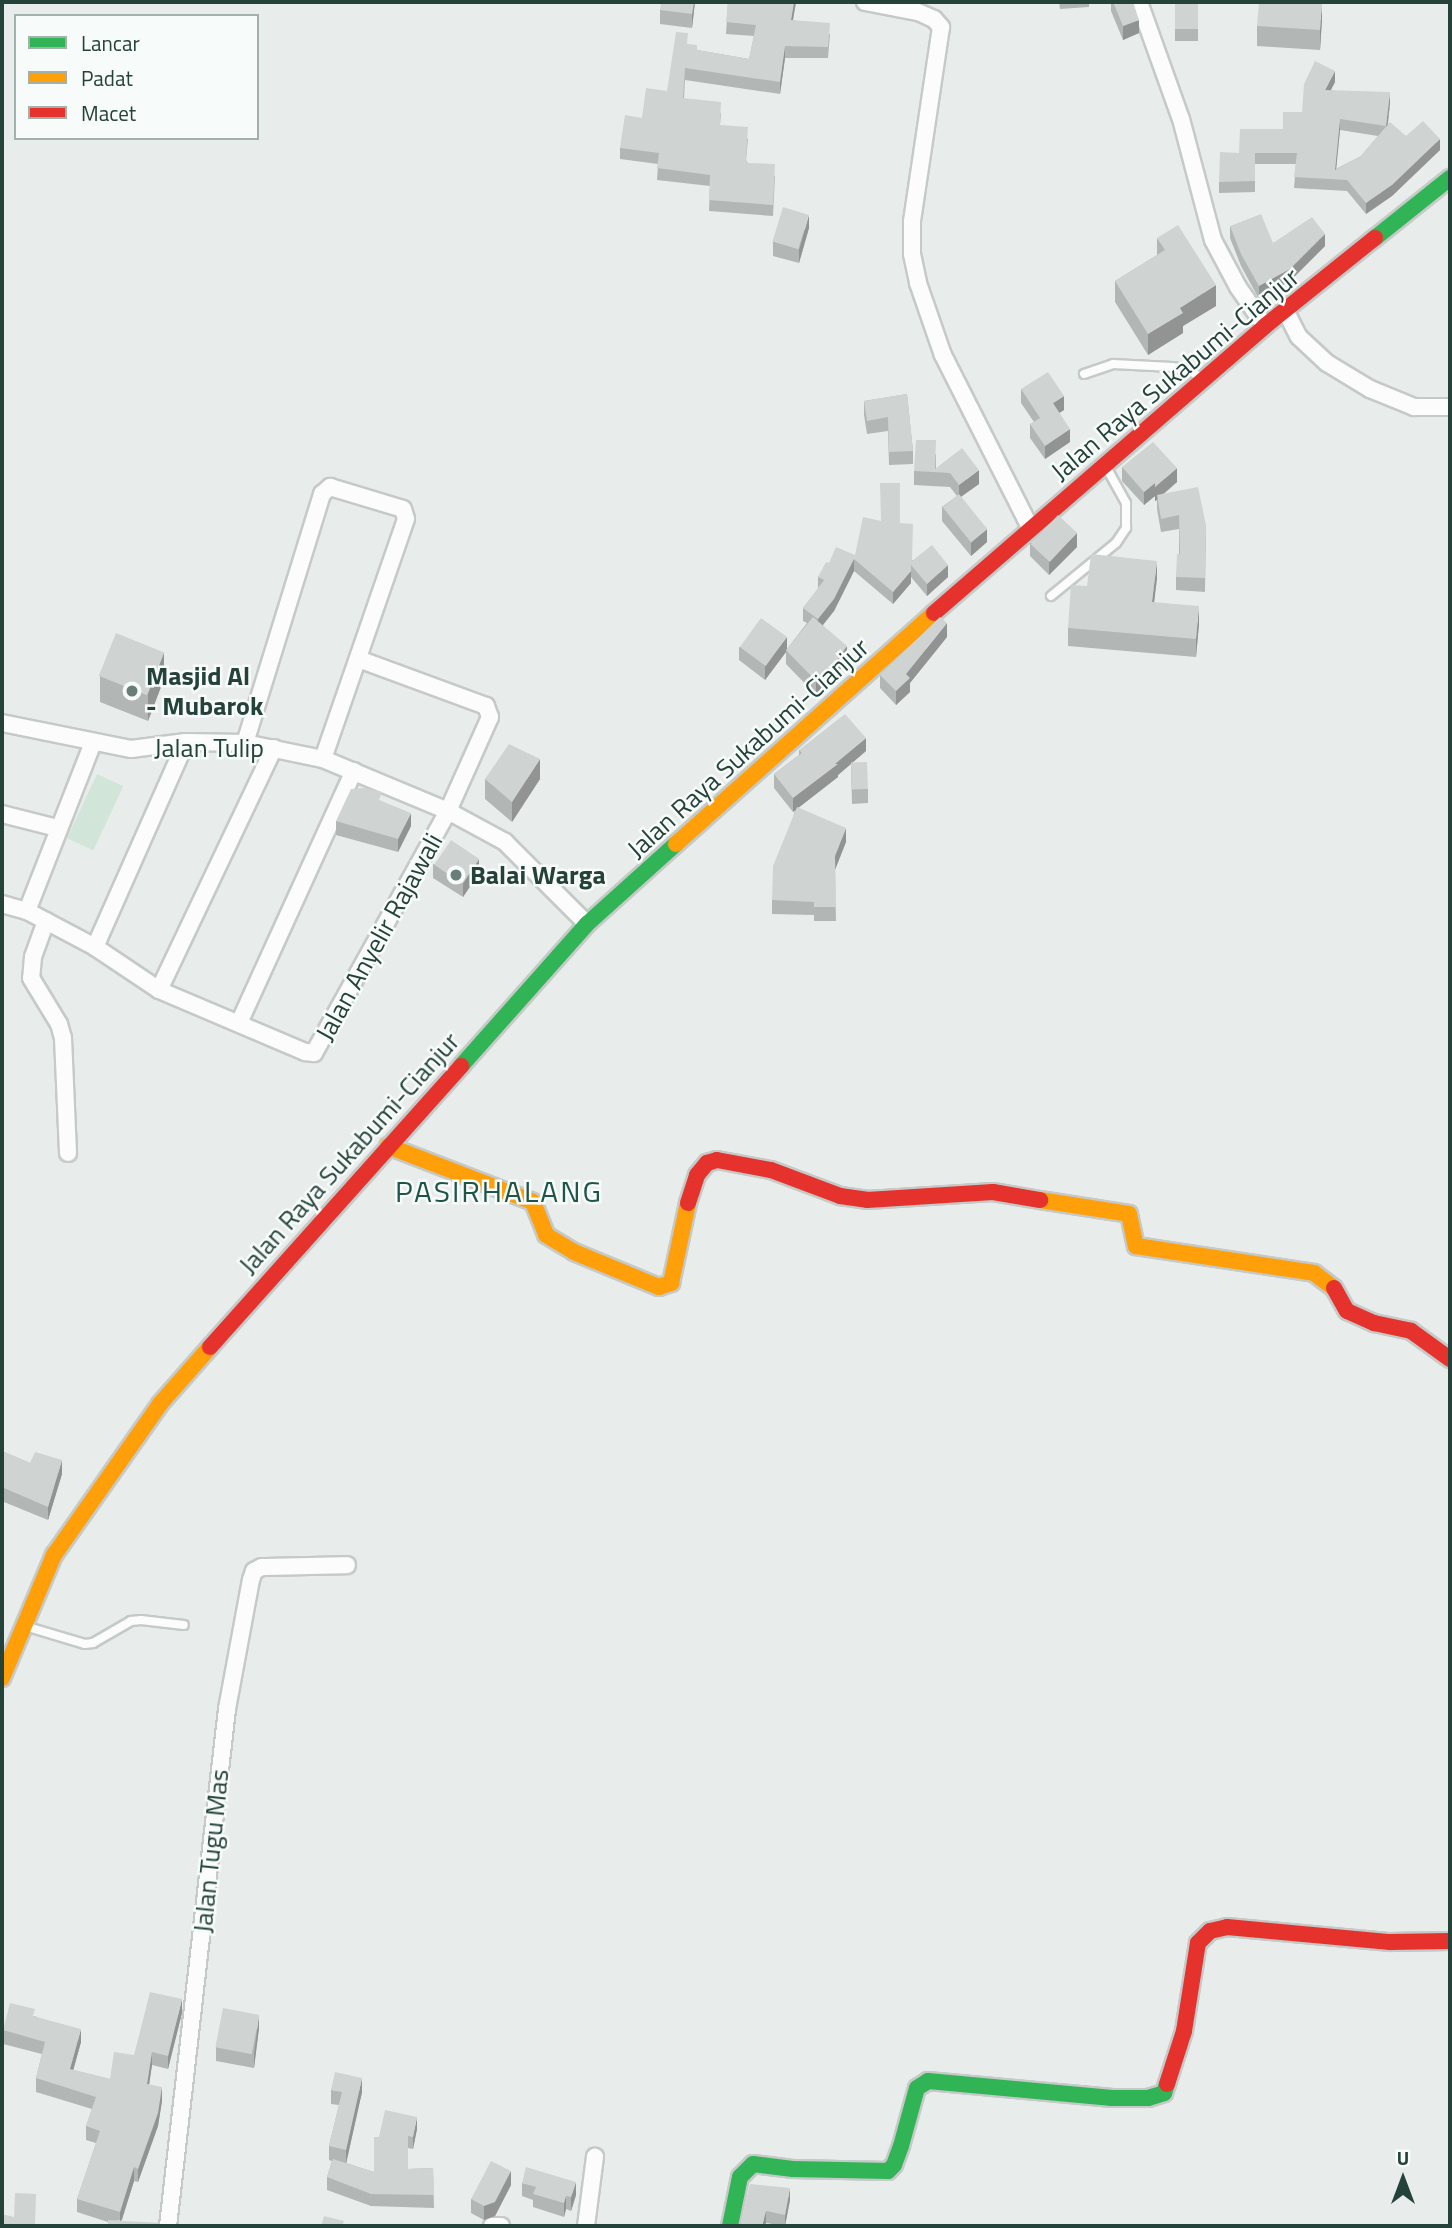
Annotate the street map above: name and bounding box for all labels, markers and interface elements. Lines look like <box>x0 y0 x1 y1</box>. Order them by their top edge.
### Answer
legend <box>14 14 259 140</box>
text: Lancar <box>81 27 140 59</box>
text: Padat <box>81 62 133 94</box>
text: Macet <box>81 97 136 129</box>
street label: Jalan Raya Sukabumi-Cianjur <box>1045 261 1305 487</box>
street label: Jalan Raya Sukabumi-Cianjur <box>621 631 875 865</box>
place label: Masjid Al - Mubarok <box>146 660 263 722</box>
marker: Masjid Al - Mubarok <box>124 683 140 699</box>
street label: Jalan Tulip <box>154 732 264 764</box>
street label: Jalan Anyelir Rajawali <box>309 828 449 1046</box>
place label: Balai Warga <box>470 859 606 891</box>
marker: Balai Warga <box>448 867 464 883</box>
street label: Jalan Raya Sukabumi-Cianjur <box>232 1026 466 1280</box>
district label: PASIRHALANG <box>396 1173 602 1209</box>
street label: Jalan Tugu Mas <box>187 1768 235 1934</box>
text: U <box>1397 2143 1409 2172</box>
north arrow <box>1368 2144 1438 2214</box>

